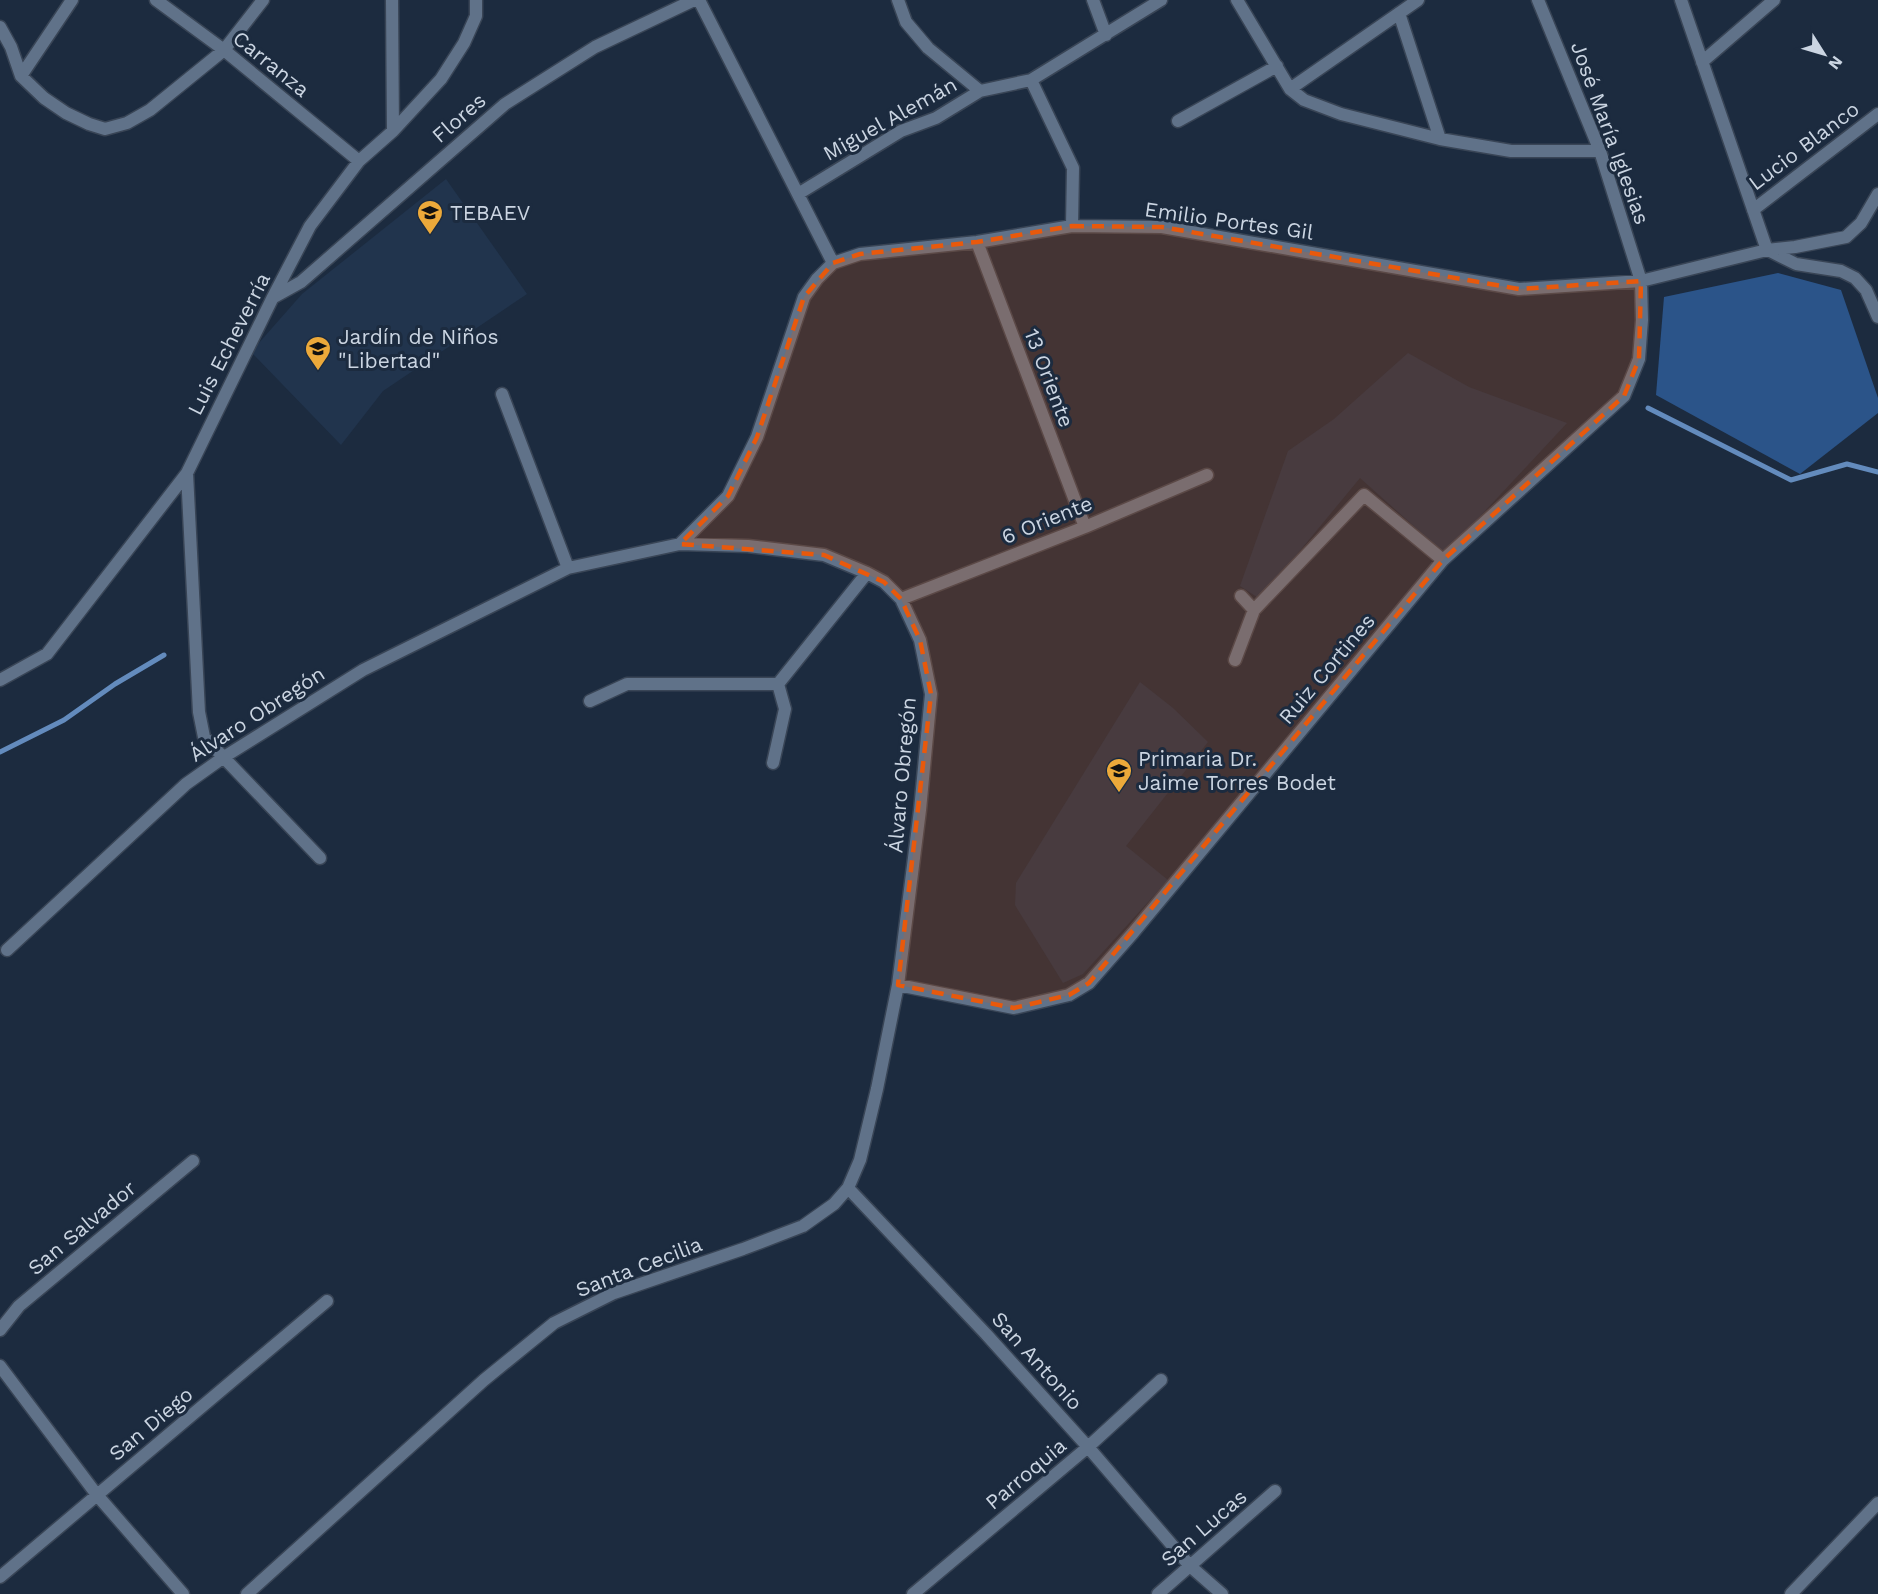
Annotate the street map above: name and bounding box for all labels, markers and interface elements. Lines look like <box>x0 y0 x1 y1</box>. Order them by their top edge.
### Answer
north arrow <box>1794 24 1854 84</box>
street label: Carranza <box>228 25 315 102</box>
street label: José María Iglesias <box>1566 38 1655 227</box>
text: N <box>1824 52 1847 73</box>
street label: Miguel Alemán <box>818 71 961 166</box>
street label: Flores <box>427 87 491 148</box>
street label: Lucio Blanco <box>1744 96 1864 195</box>
street label: Emilio Portes Gil <box>1143 196 1316 245</box>
school or university icon: TEBAEV <box>415 198 445 236</box>
place label: TEBAEV <box>450 200 531 225</box>
street label: Luis Echeverría <box>182 268 275 419</box>
place label: Jardín de Niños "Libertad" <box>338 324 499 373</box>
street label: 13 Oriente <box>1019 325 1080 430</box>
school or university icon: Jardín de Niños "Libertad" <box>303 334 333 372</box>
street label: 6 Oriente <box>998 490 1096 549</box>
street label: Ruiz Cortines <box>1273 608 1380 729</box>
street label: Álvaro Obregón <box>184 661 329 767</box>
street label: Álvaro Obregón <box>882 696 921 854</box>
place label: Primaria Dr. Jaime Torres Bodet <box>1138 746 1336 795</box>
school or university icon: Primaria Dr. Jaime Torres Bodet <box>1104 756 1134 794</box>
street label: San Salvador <box>23 1175 141 1280</box>
street label: Santa Cecilia <box>572 1231 706 1302</box>
street label: San Antonio <box>987 1306 1088 1415</box>
street label: San Diego <box>104 1381 198 1466</box>
street label: Parroquia <box>980 1433 1071 1515</box>
street label: San Lucas <box>1156 1484 1252 1572</box>

